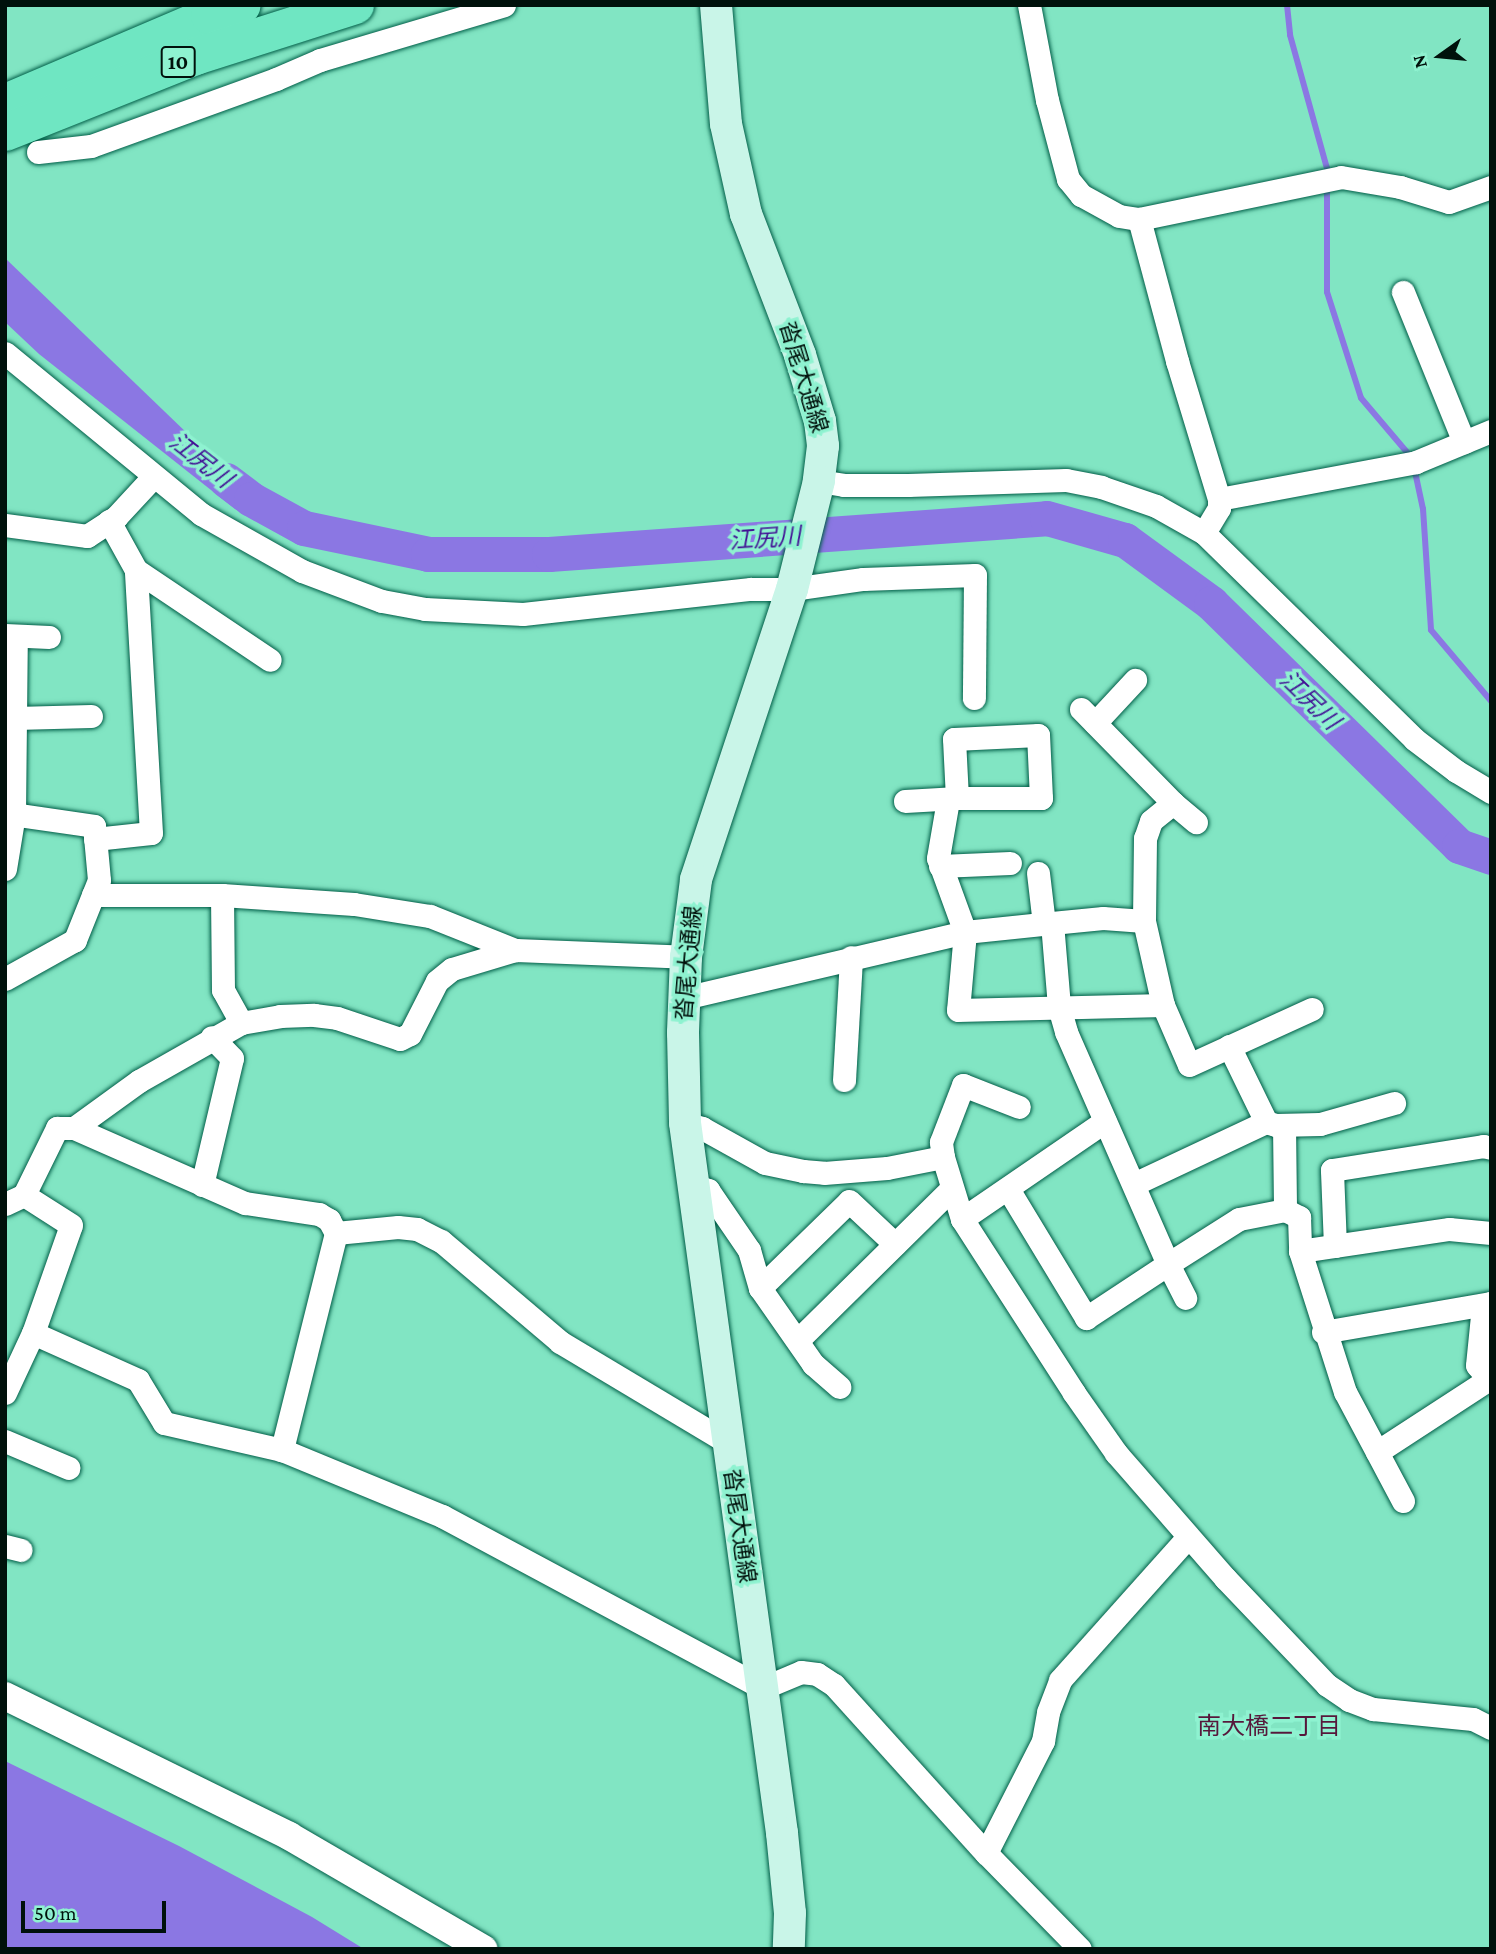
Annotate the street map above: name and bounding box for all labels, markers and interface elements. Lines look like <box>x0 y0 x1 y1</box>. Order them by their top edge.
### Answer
north arrow <box>1405 21 1475 91</box>
road number: 10 <box>160 44 196 80</box>
text: N <box>1407 53 1431 71</box>
street label: 沓尾大通線 <box>774 318 834 436</box>
water label: 江尻川 <box>164 426 238 494</box>
water label: 江尻川 <box>728 521 802 555</box>
water label: 江尻川 <box>1274 665 1346 735</box>
street label: 沓尾大通線 <box>669 905 707 1021</box>
street label: 沓尾大通線 <box>718 1467 762 1585</box>
district label: 南大橋二丁目 <box>1197 1712 1341 1740</box>
scale bar <box>24 1888 170 1932</box>
text: 50 m <box>34 1901 77 1925</box>

